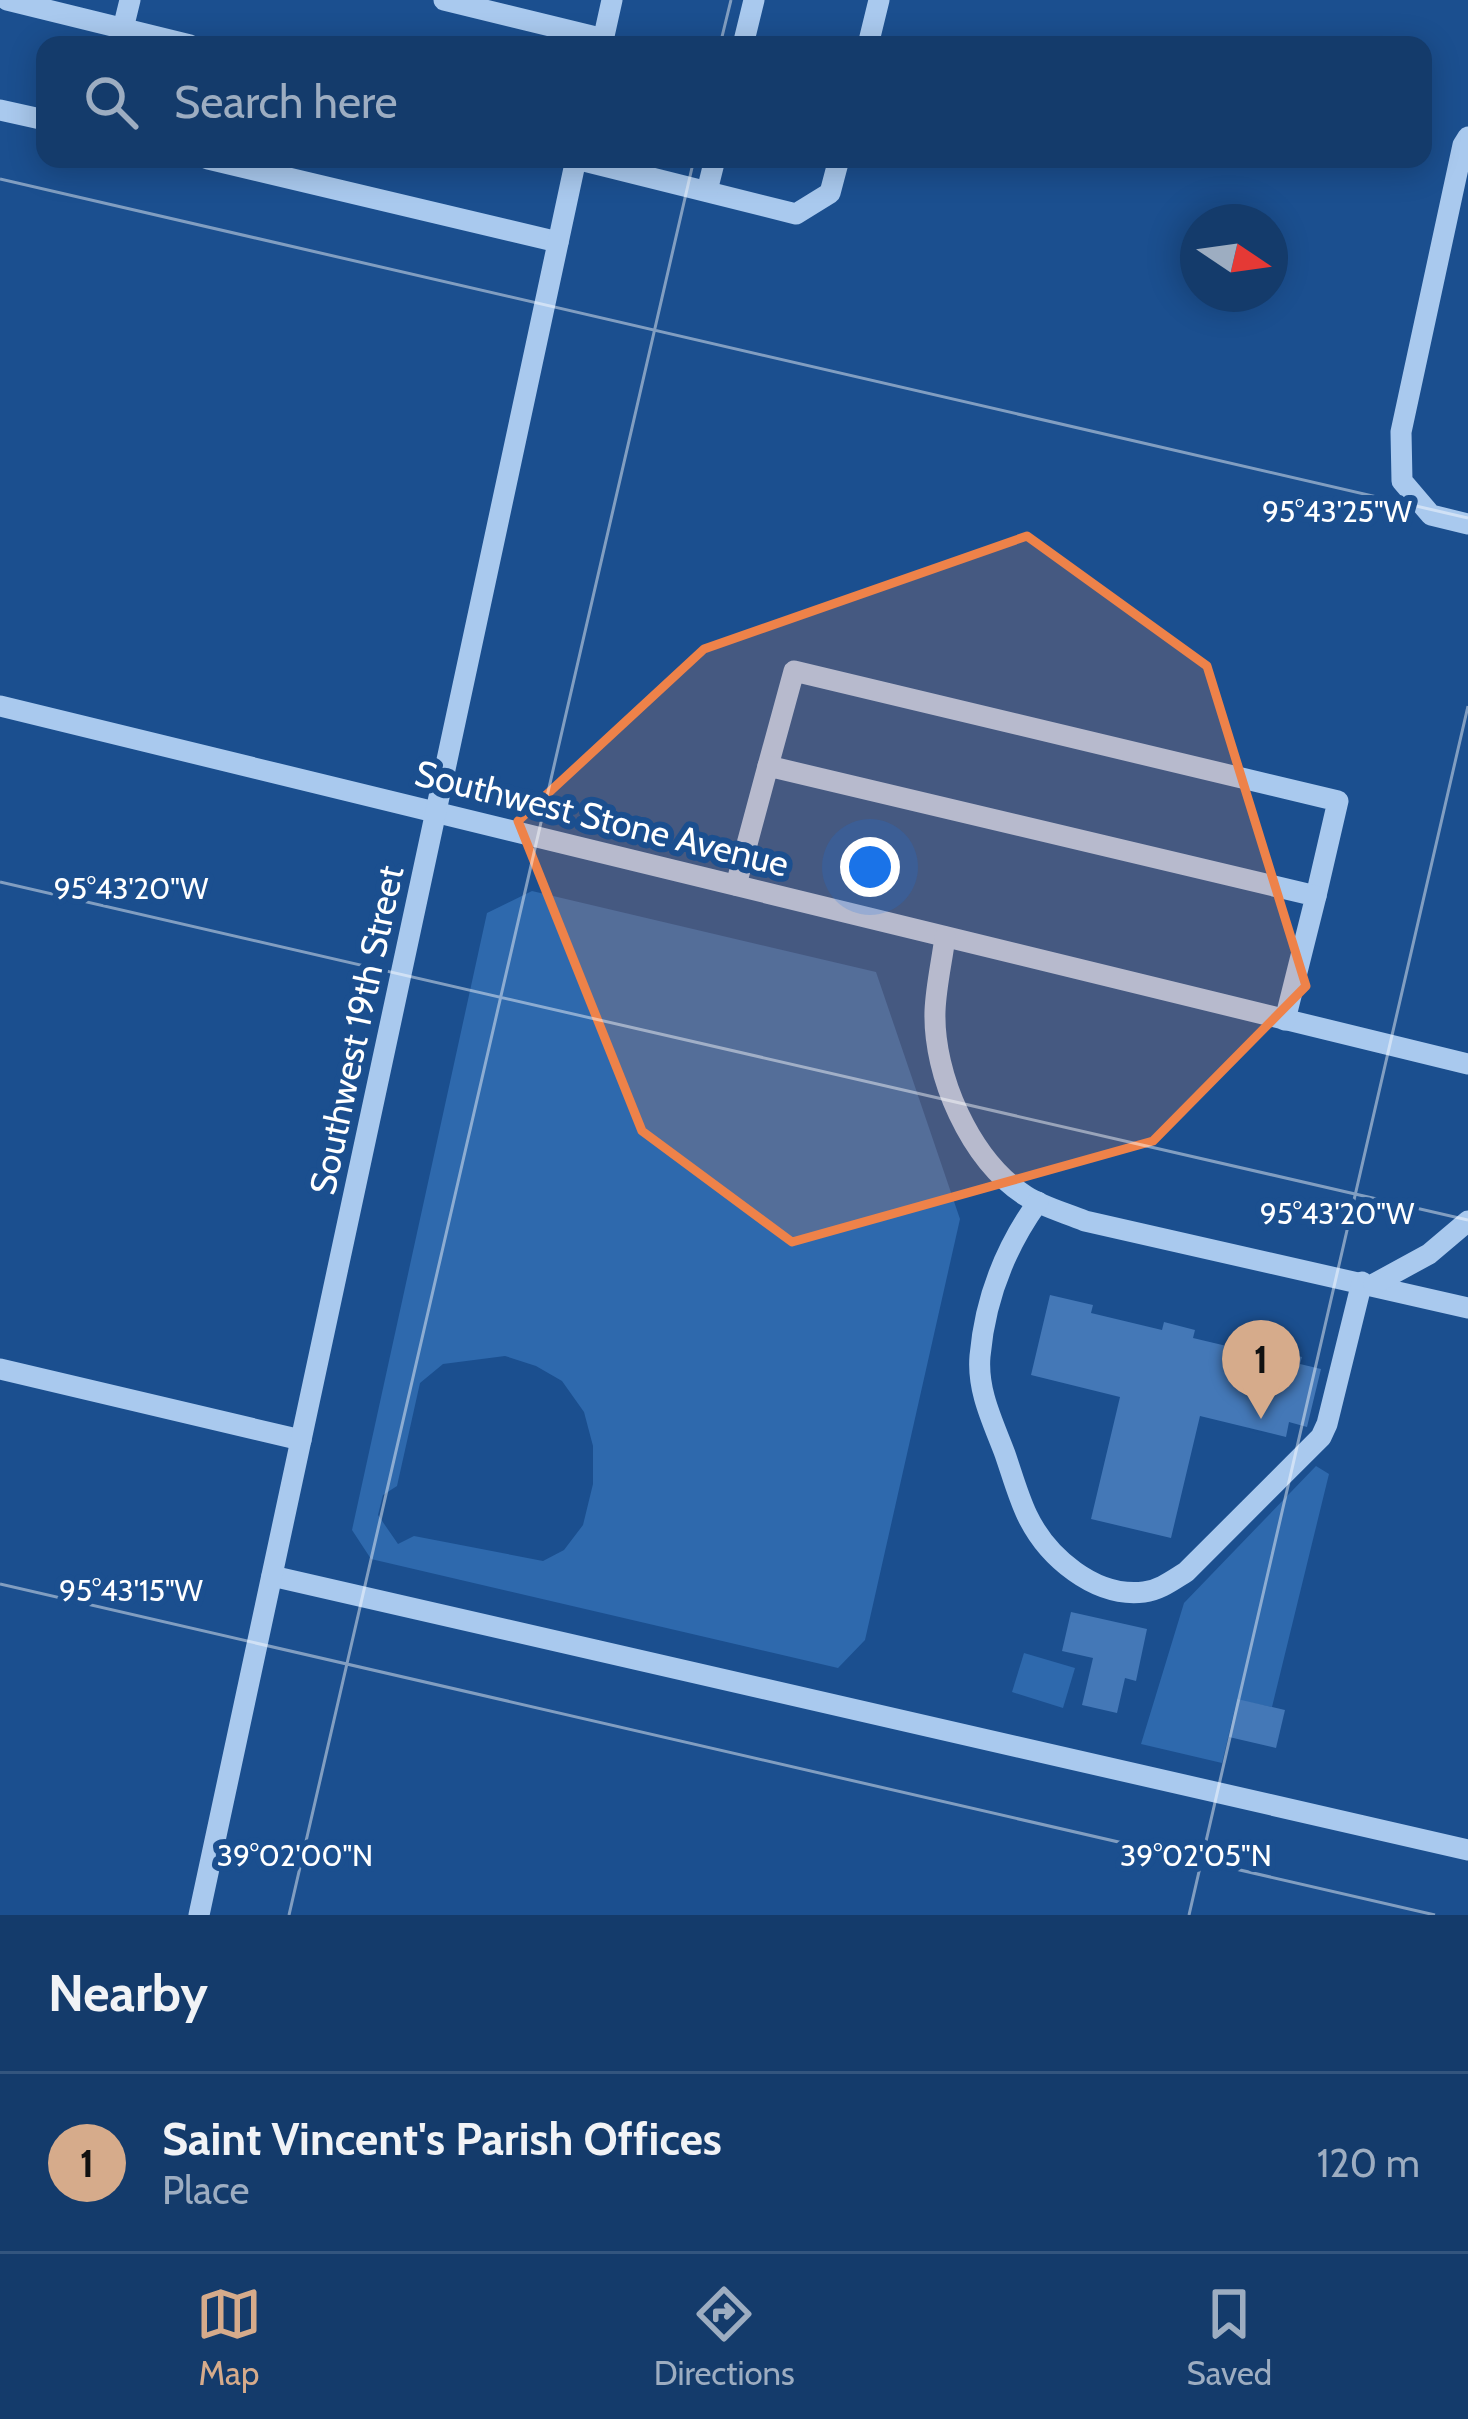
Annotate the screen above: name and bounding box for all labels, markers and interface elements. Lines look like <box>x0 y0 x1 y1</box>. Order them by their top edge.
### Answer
search box <box>36 36 1432 168</box>
icon: search <box>78 69 144 135</box>
text: Search here <box>174 75 398 129</box>
north arrow <box>1180 204 1288 312</box>
text: 95°43'25"W <box>1262 493 1413 530</box>
street label: Southwest Stone Avenue <box>411 750 793 886</box>
your location <box>840 837 900 897</box>
street label: Southwest 19th Street <box>300 862 412 1198</box>
text: 95°43'20"W <box>54 870 209 907</box>
text: 95°43'20"W <box>1260 1195 1415 1232</box>
pin: 1 <box>1222 1320 1300 1419</box>
text: 95°43'15"W <box>59 1572 204 1609</box>
text: 39°02'00"N <box>217 1837 373 1874</box>
text: 39°02'05"N <box>1120 1837 1272 1874</box>
text: Nearby <box>48 1962 208 2024</box>
text: Saint Vincent's Parish Offices <box>162 2112 722 2166</box>
text: 1 <box>80 2139 94 2187</box>
text: 120 m <box>1317 2139 1420 2187</box>
text: Place <box>162 2166 249 2214</box>
tab: Map <box>196 2281 262 2393</box>
tab: Directions <box>654 2281 795 2393</box>
tab: Saved <box>1186 2281 1272 2393</box>

